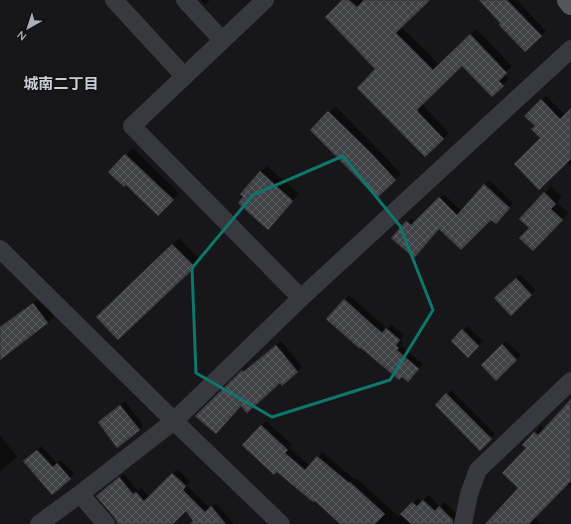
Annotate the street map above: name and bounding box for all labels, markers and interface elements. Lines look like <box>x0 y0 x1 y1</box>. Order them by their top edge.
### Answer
north arrow <box>8 8 48 48</box>
text: N <box>14 28 29 44</box>
district label: 城南二丁目 <box>23 74 99 93</box>

